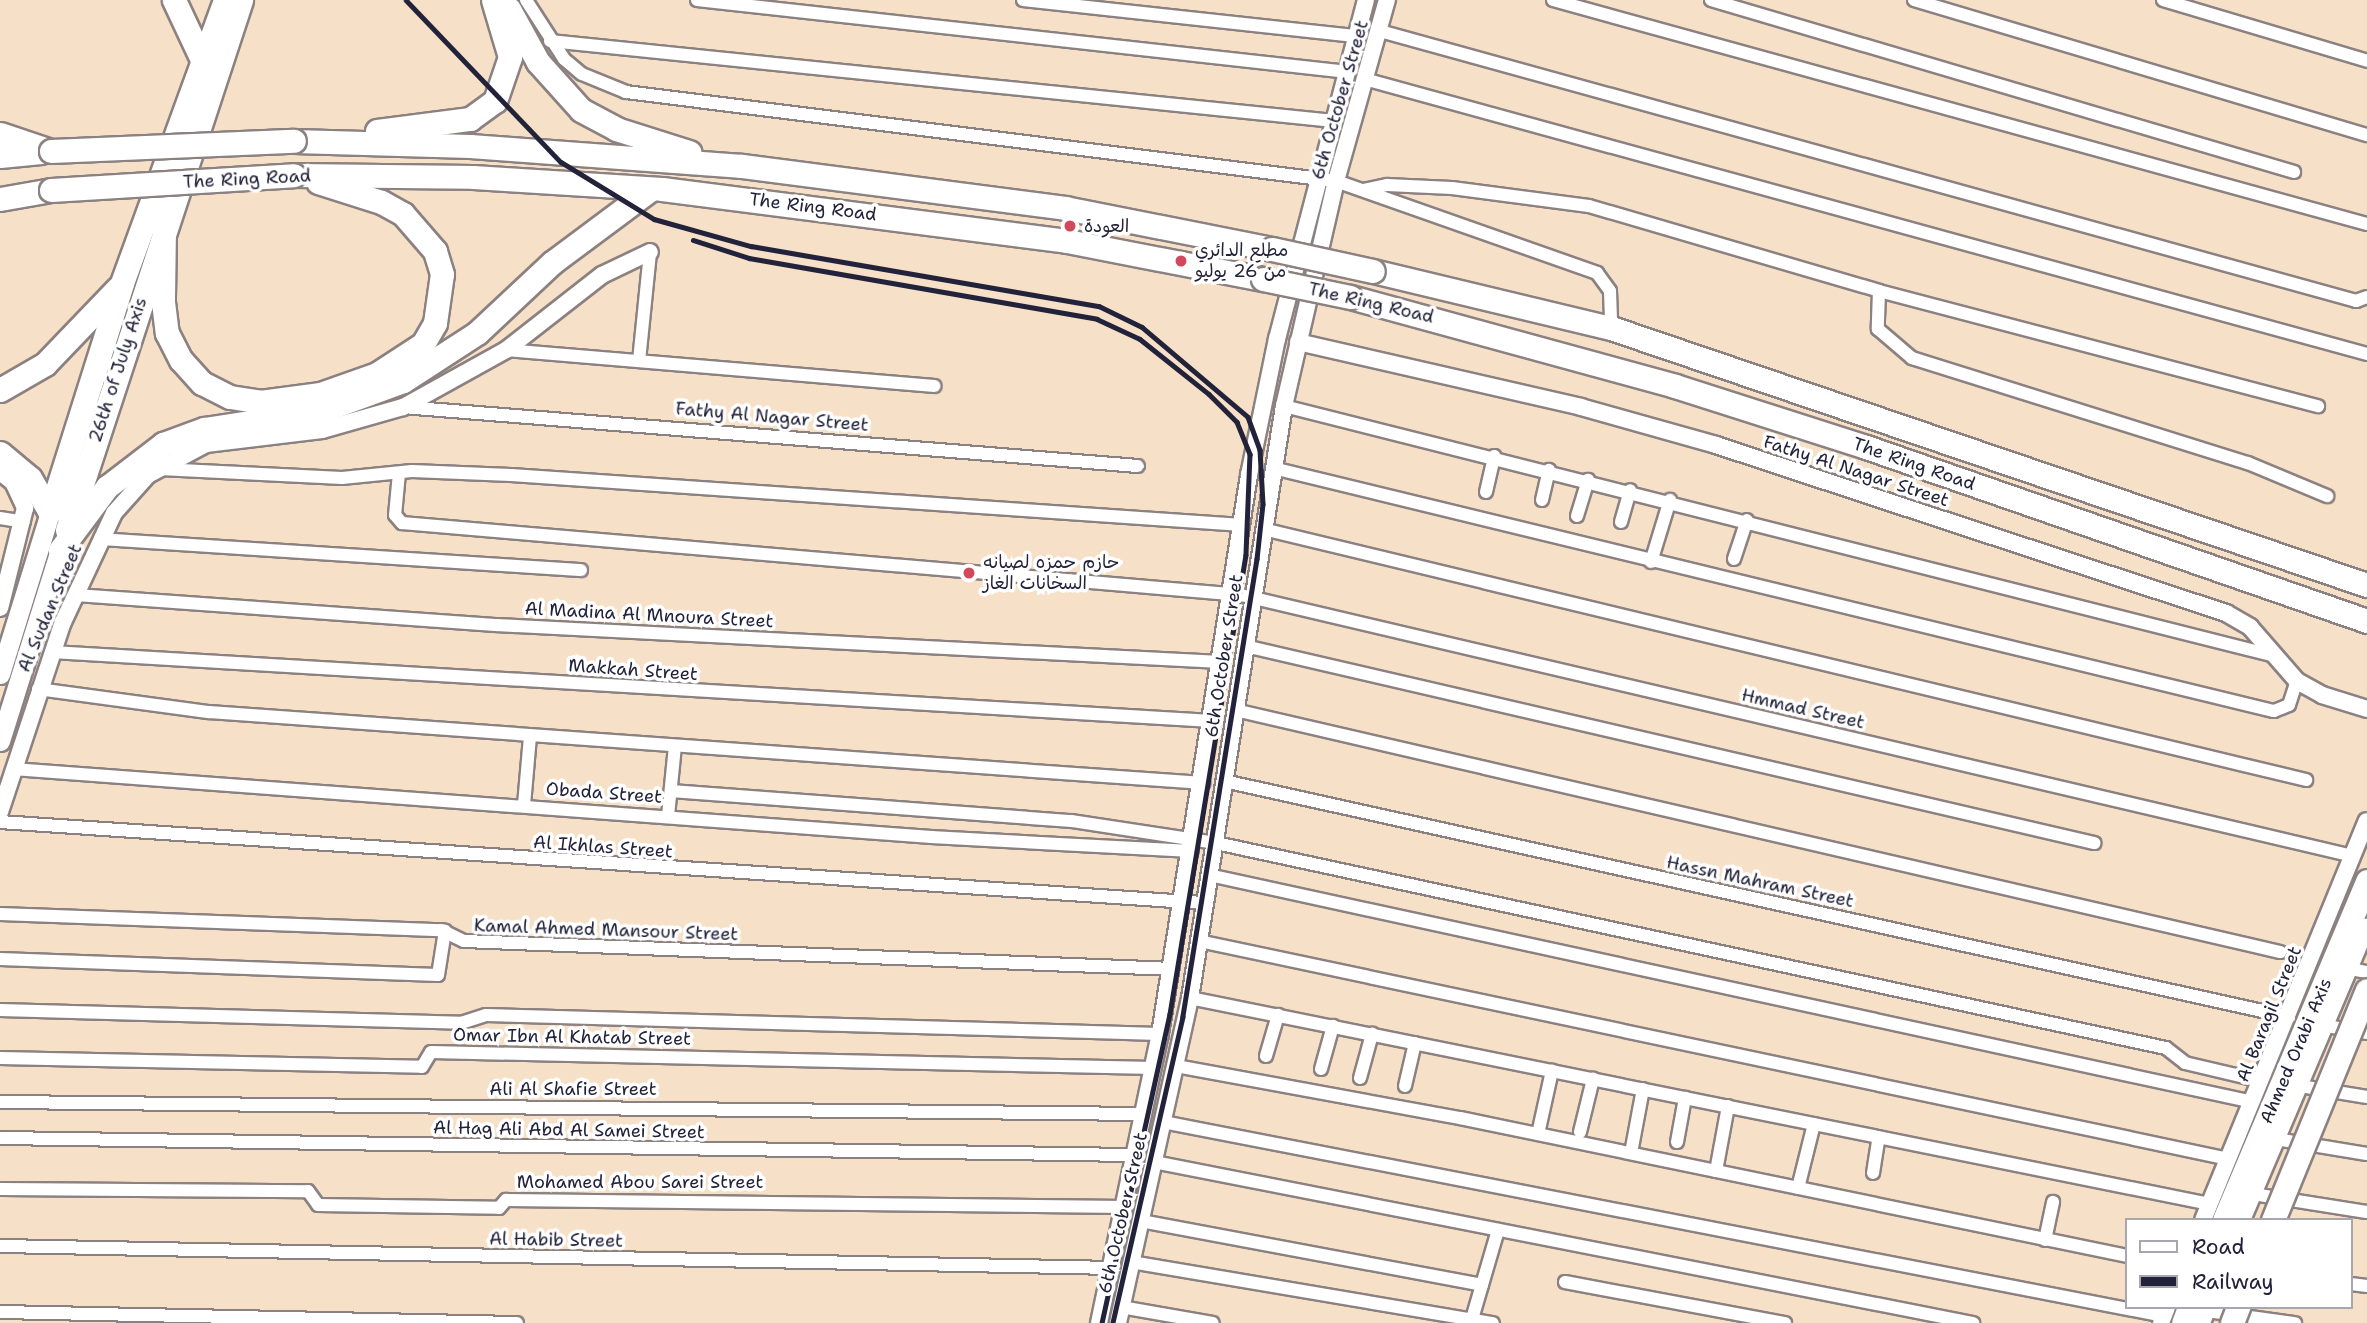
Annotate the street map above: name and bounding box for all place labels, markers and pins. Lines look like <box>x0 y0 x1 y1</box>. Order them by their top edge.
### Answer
place label: العودة <box>1084 215 1129 237</box>
marker: العودة <box>1062 218 1078 234</box>
place label: مطلع الدائري من 26 يوليو <box>1195 240 1288 282</box>
marker: مطلع الدائري من 26 يوليو <box>1173 253 1189 269</box>
place label: حازم حمزه لصيانه السخانات الغاز <box>983 552 1119 594</box>
marker: حازم حمزه لصيانه السخانات الغاز <box>961 565 977 581</box>

